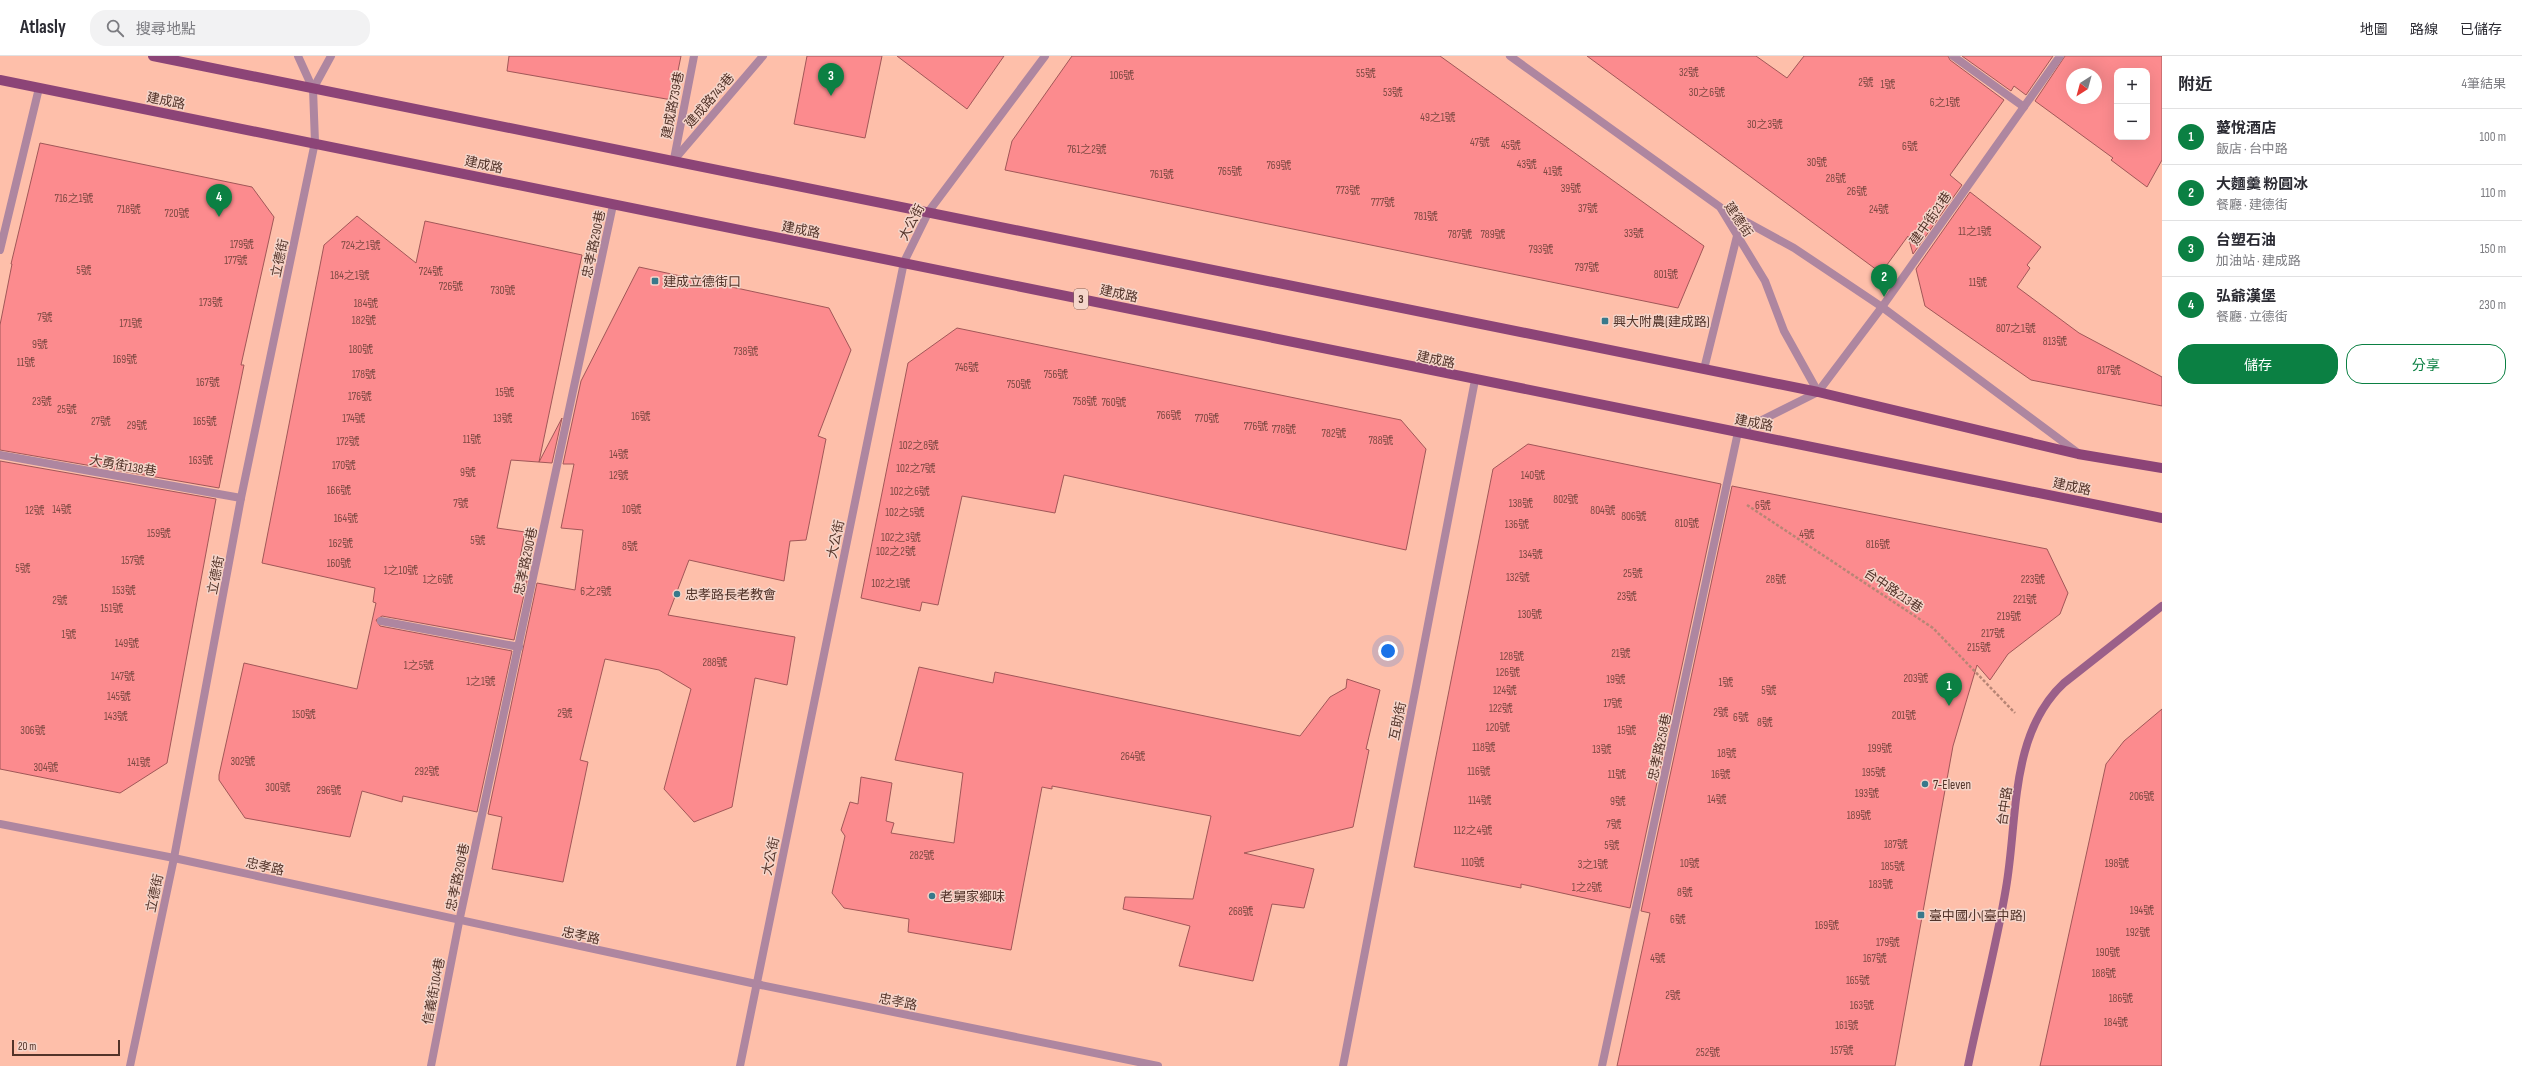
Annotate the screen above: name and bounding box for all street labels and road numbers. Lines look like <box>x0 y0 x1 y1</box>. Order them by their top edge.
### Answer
street label: 建成路739巷 <box>659 70 687 140</box>
street label: 建成路743巷 <box>682 70 738 131</box>
street label: 建成路 <box>145 89 186 113</box>
street label: 建成路 <box>463 153 505 177</box>
street label: 建中街21巷 <box>1906 189 1955 249</box>
street label: 建德街 <box>1721 199 1756 240</box>
street label: 大公街 <box>896 201 928 243</box>
street label: 忠孝路290巷 <box>579 209 609 280</box>
street label: 建成路 <box>780 218 821 242</box>
street label: 立德街 <box>268 237 292 279</box>
street label: 建成路 <box>1098 282 1140 306</box>
road number: 3 <box>1074 289 1088 309</box>
street label: 建成路 <box>1415 348 1457 372</box>
street label: 建成路 <box>1733 411 1774 435</box>
street label: 大勇街138巷 <box>88 452 158 480</box>
street label: 建成路 <box>2051 475 2093 499</box>
street label: 大公街 <box>824 518 848 560</box>
street label: 忠孝路290巷 <box>511 526 541 597</box>
street label: 立德街 <box>204 555 228 596</box>
street label: 台中路213巷 <box>1861 565 1926 616</box>
street label: 互助街 <box>1386 701 1410 742</box>
street label: 忠孝路258巷 <box>1645 712 1675 782</box>
street label: 台中路 <box>1994 786 2016 827</box>
street label: 大公街 <box>759 835 783 877</box>
street label: 忠孝路290巷 <box>443 842 473 913</box>
street label: 忠孝路 <box>244 855 286 879</box>
street label: 立德街 <box>143 872 167 914</box>
street label: 忠孝路 <box>560 924 602 948</box>
street label: 信義街104巷 <box>420 956 448 1026</box>
street label: 忠孝路 <box>877 990 918 1014</box>

